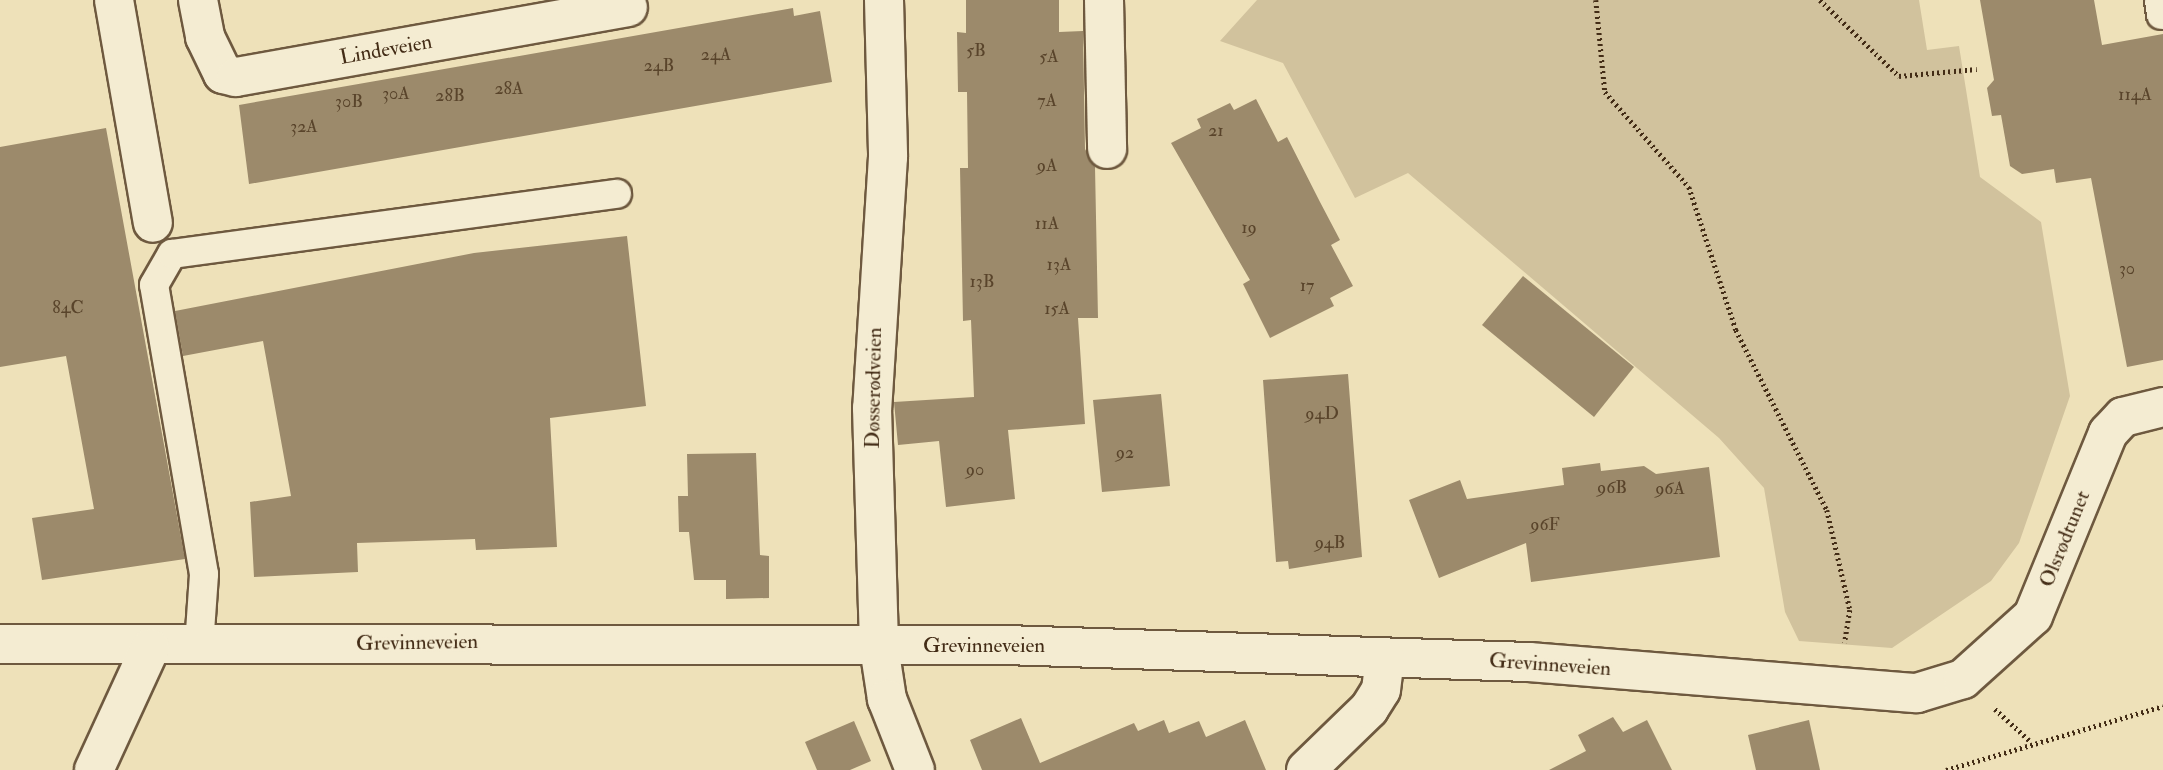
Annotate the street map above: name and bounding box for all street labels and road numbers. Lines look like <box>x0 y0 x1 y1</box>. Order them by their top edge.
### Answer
street label: Lindeveien <box>338 29 434 71</box>
street label: Døsserødveien <box>860 327 888 449</box>
street label: Olsrødtunet <box>2034 487 2096 591</box>
street label: Grevinneveien <box>356 629 478 657</box>
street label: Grevinneveien <box>923 633 1045 659</box>
street label: Grevinneveien <box>1488 648 1612 682</box>

